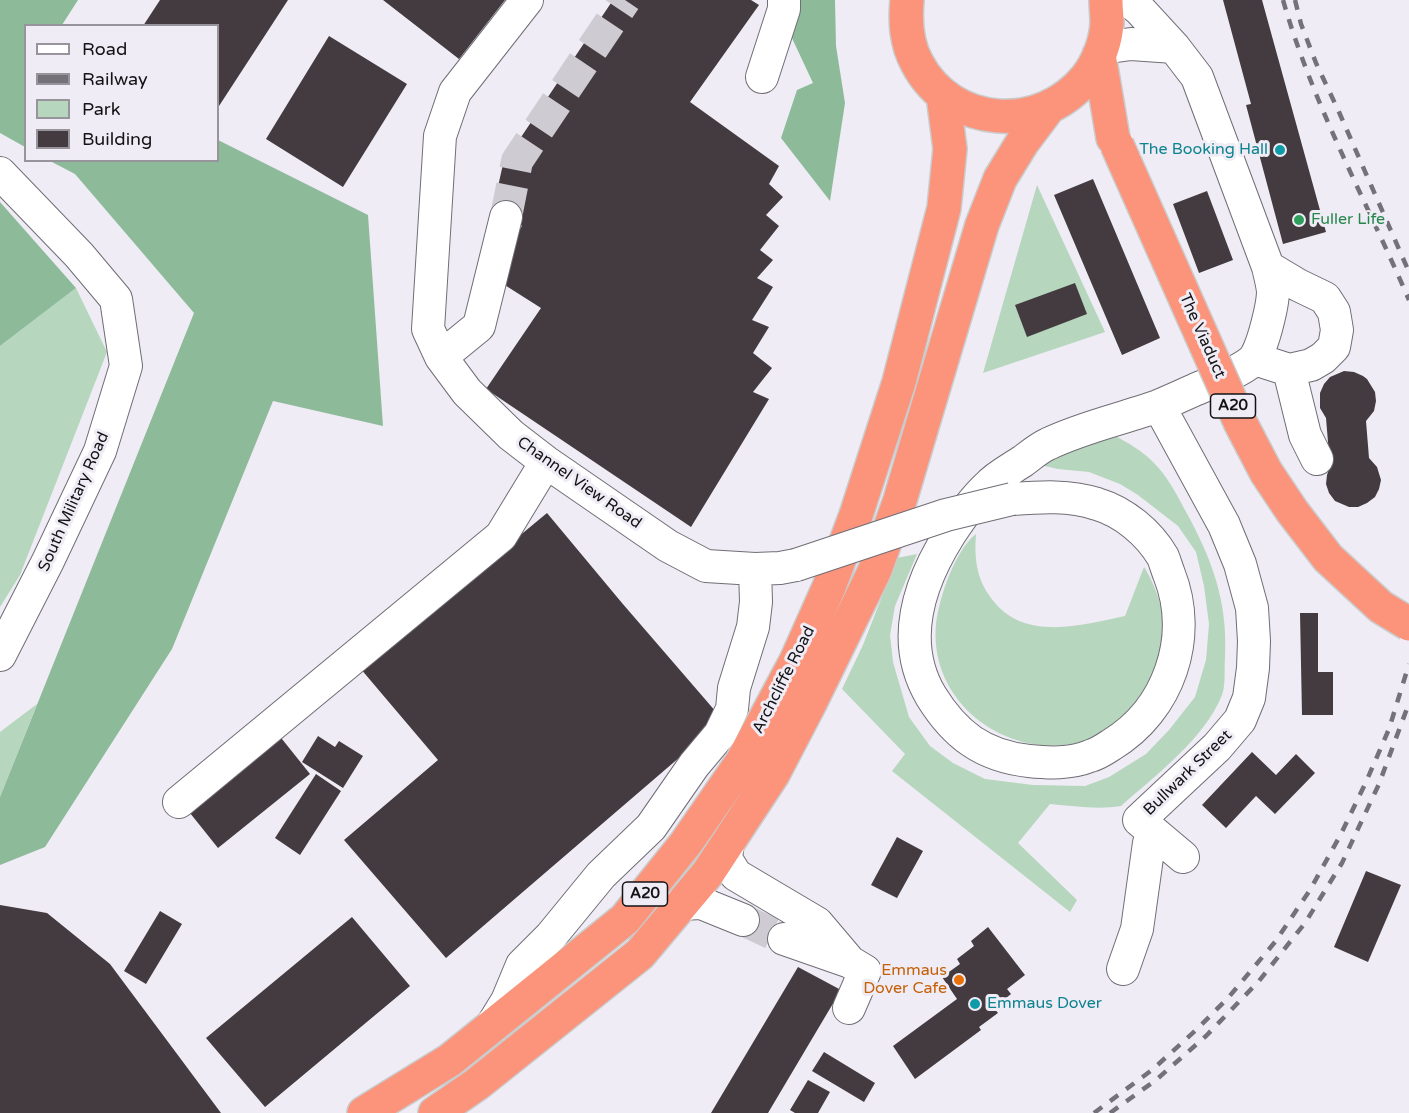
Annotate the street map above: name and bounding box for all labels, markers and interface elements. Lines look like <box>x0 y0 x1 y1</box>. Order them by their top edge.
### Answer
legend <box>24 24 219 162</box>
text: Road <box>82 38 127 60</box>
text: Railway <box>82 68 148 90</box>
text: Park <box>82 98 120 120</box>
text: Building <box>82 128 152 150</box>
place label: The Booking Hall <box>1139 140 1268 160</box>
marker: The Booking Hall <box>1273 143 1287 157</box>
place label: Fuller Life <box>1311 210 1385 230</box>
marker: Fuller Life <box>1292 213 1306 227</box>
street label: The Viaduct <box>1175 291 1229 381</box>
road number: A20 <box>1210 394 1256 418</box>
street label: South Military Road <box>35 429 113 575</box>
street label: Channel View Road <box>513 433 645 533</box>
street label: Archcliffe Road <box>749 623 819 737</box>
street label: Bullwark Street <box>1140 726 1236 820</box>
road number: A20 <box>622 882 668 906</box>
place label: Emmaus Dover Cafe <box>863 961 947 999</box>
marker: Emmaus Dover Cafe <box>952 973 966 987</box>
place label: Emmaus Dover <box>987 994 1102 1014</box>
marker: Emmaus Dover <box>968 997 982 1011</box>

